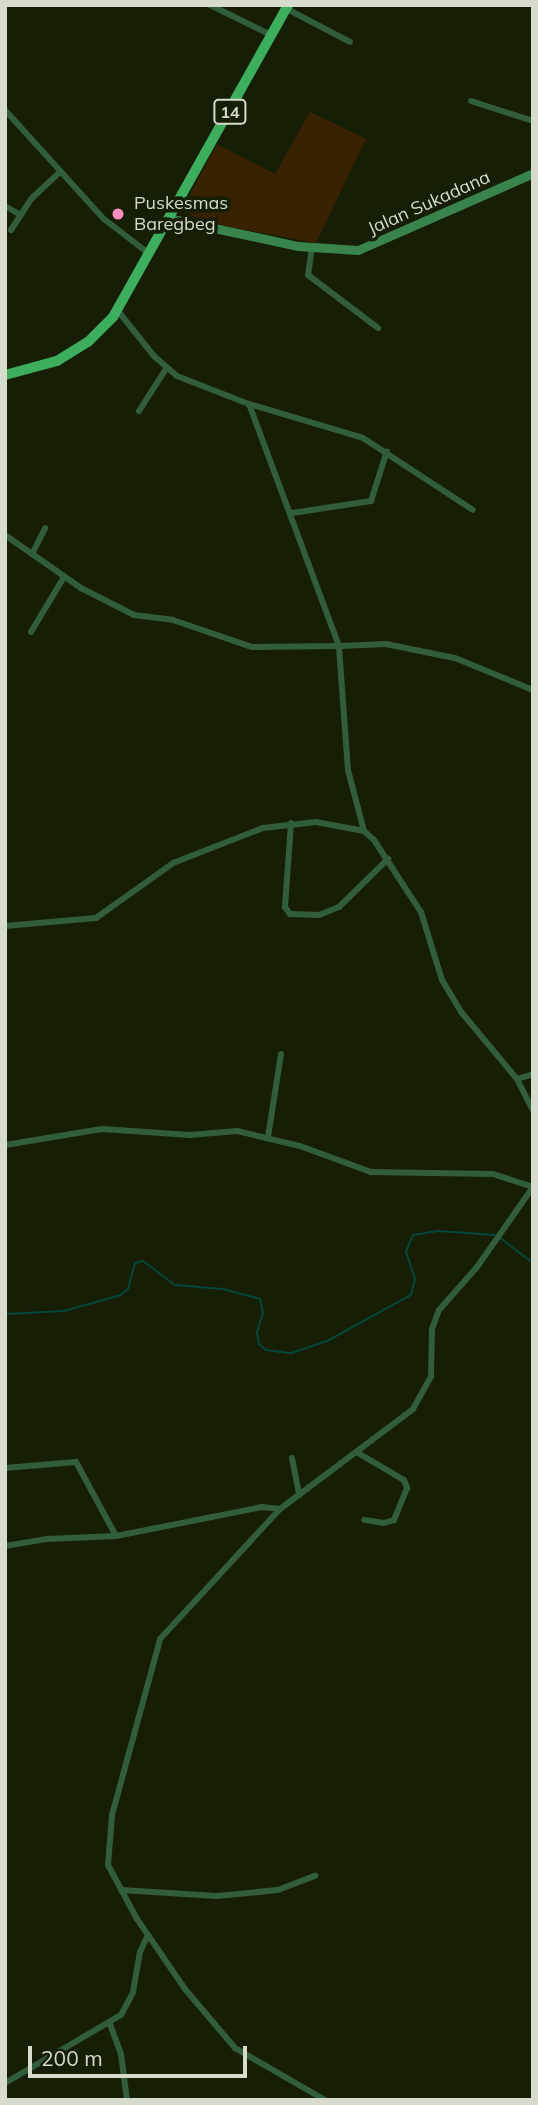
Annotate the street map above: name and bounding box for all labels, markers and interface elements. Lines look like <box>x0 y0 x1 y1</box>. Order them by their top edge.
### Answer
road number: 14 <box>212 100 247 124</box>
street label: Jalan Sukadana <box>365 166 493 240</box>
place label: Puskesmas Baregbeg <box>134 193 228 235</box>
marker: Puskesmas Baregbeg <box>108 204 128 224</box>
scale bar <box>32 2032 250 2076</box>
text: 200 m <box>41 2045 103 2071</box>

